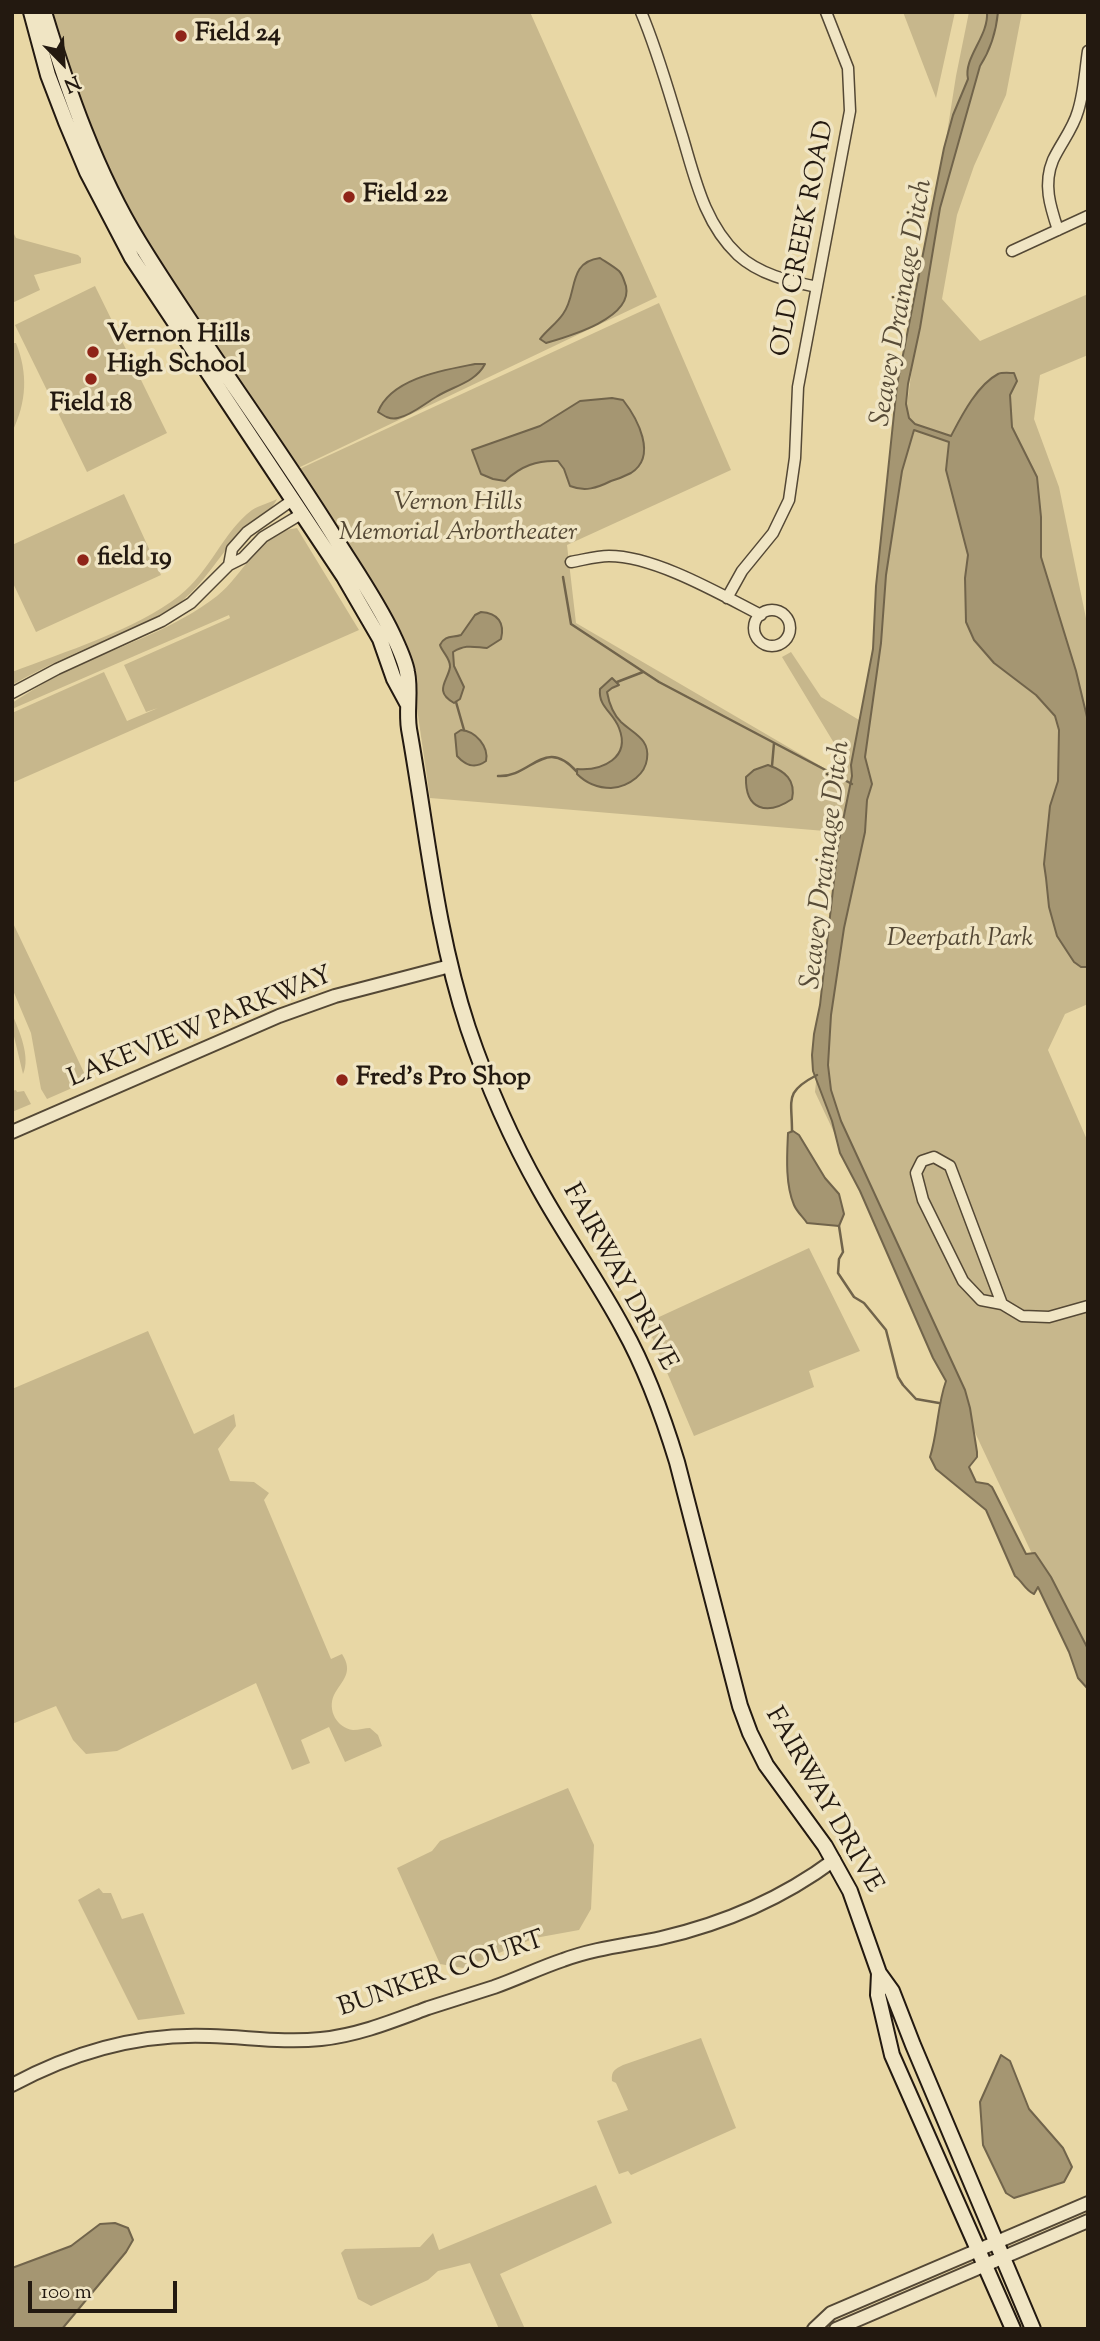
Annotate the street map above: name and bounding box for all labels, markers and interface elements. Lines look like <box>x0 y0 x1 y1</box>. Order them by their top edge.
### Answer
place label: Field 24 <box>195 20 281 52</box>
north arrow <box>28 28 98 98</box>
marker: Field 24 <box>173 28 189 44</box>
text: N <box>59 67 84 98</box>
street label: OLD CREEK ROAD <box>767 118 843 360</box>
water label: Seavey Drainage Ditch <box>866 177 942 429</box>
place label: Field 22 <box>363 181 448 213</box>
marker: Field 22 <box>341 189 357 205</box>
place label: Vernon Hills High School <box>107 321 250 382</box>
marker: Vernon Hills High School <box>85 344 101 360</box>
marker: Field 18 <box>83 371 99 387</box>
place label: Field 18 <box>50 390 132 422</box>
park label: Vernon Hills Memorial Arbortheater <box>339 489 577 550</box>
place label: field 19 <box>97 544 172 576</box>
marker: field 19 <box>75 552 91 568</box>
water label: Seavey Drainage Ditch <box>796 739 860 991</box>
park label: Deerpath Park <box>887 925 1033 957</box>
street label: LAKEVIEW PARKWAY <box>64 962 338 1096</box>
place label: Fred's Pro Shop <box>356 1064 531 1096</box>
marker: Fred's Pro Shop <box>334 1072 350 1088</box>
street label: FAIRWAY DRIVE <box>554 1179 682 1377</box>
street label: FAIRWAY DRIVE <box>756 1703 888 1899</box>
street label: BUNKER COURT <box>335 1926 549 2026</box>
scale bar <box>32 2268 180 2312</box>
text: 100 m <box>41 2278 92 2308</box>

